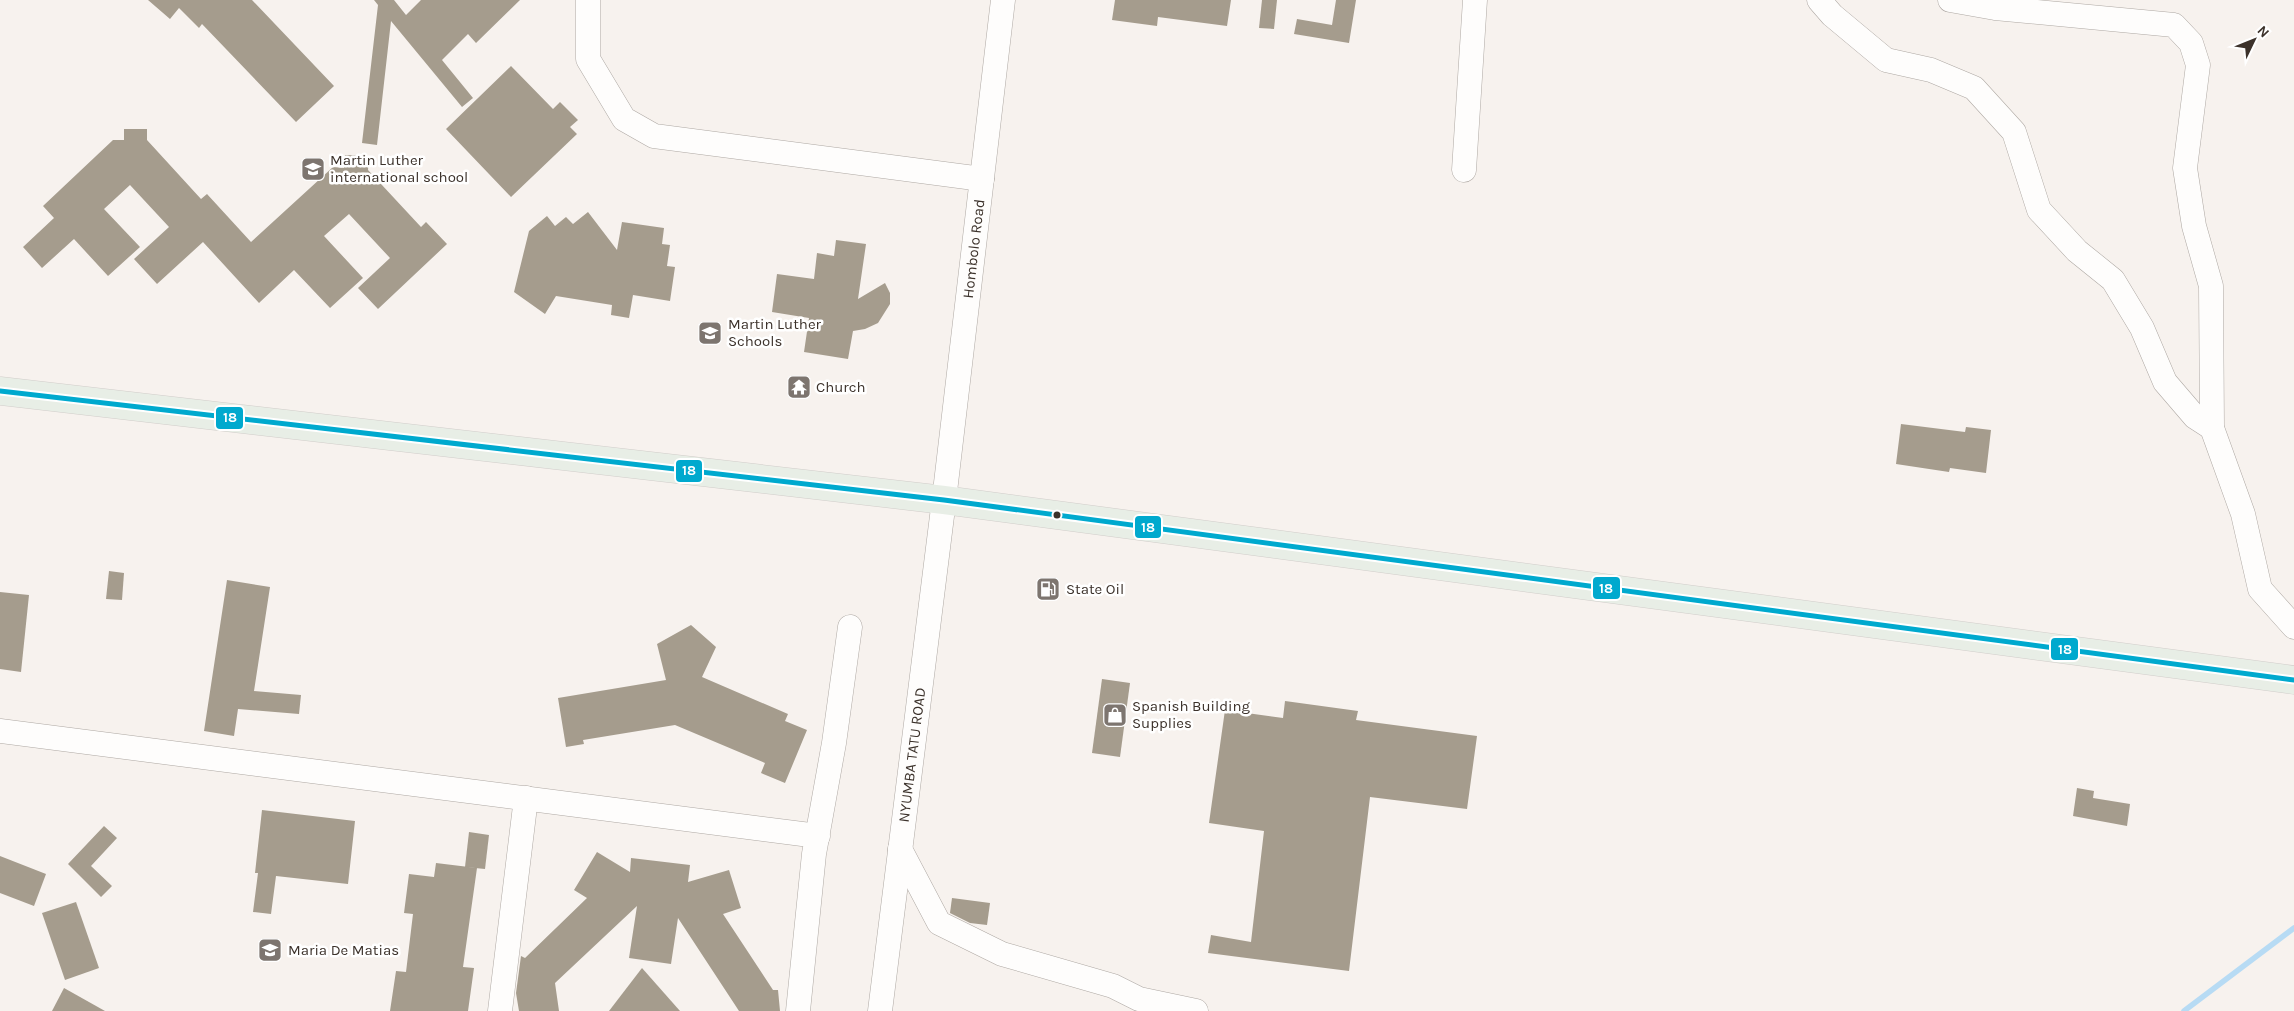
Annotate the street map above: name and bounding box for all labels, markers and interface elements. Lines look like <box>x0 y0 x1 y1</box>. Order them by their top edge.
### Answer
north arrow <box>2229 15 2279 65</box>
text: N <box>2253 22 2273 41</box>
place label: Martin Luther international school <box>330 151 468 186</box>
school or university icon: Martin Luther international school <box>300 156 326 182</box>
street label: Hombolo Road <box>959 198 988 299</box>
place label: Martin Luther Schools <box>728 315 822 350</box>
school or university icon: Martin Luther Schools <box>697 320 723 346</box>
temple icon: Church <box>786 374 812 400</box>
place label: Church <box>816 378 866 396</box>
line badge: 18 <box>215 406 244 430</box>
text: 18 <box>223 409 237 426</box>
line badge: 18 <box>675 459 703 483</box>
text: 18 <box>682 462 696 479</box>
unlabelled marker <box>1052 510 1062 520</box>
line badge: 18 <box>1134 515 1162 539</box>
text: 18 <box>1141 519 1155 536</box>
fuel station icon: State Oil <box>1035 576 1061 602</box>
line badge: 18 <box>1592 576 1621 600</box>
place label: State Oil <box>1066 580 1124 598</box>
text: 18 <box>1599 580 1613 597</box>
line badge: 18 <box>2050 637 2079 661</box>
text: 18 <box>2058 641 2072 658</box>
street label: NYUMBA TATU ROAD <box>895 687 929 823</box>
place label: Spanish Building Supplies <box>1132 697 1251 732</box>
shop icon: Spanish Building Supplies <box>1102 702 1128 728</box>
school or university icon: Maria De Matias <box>257 937 283 963</box>
place label: Maria De Matias <box>288 941 399 959</box>

